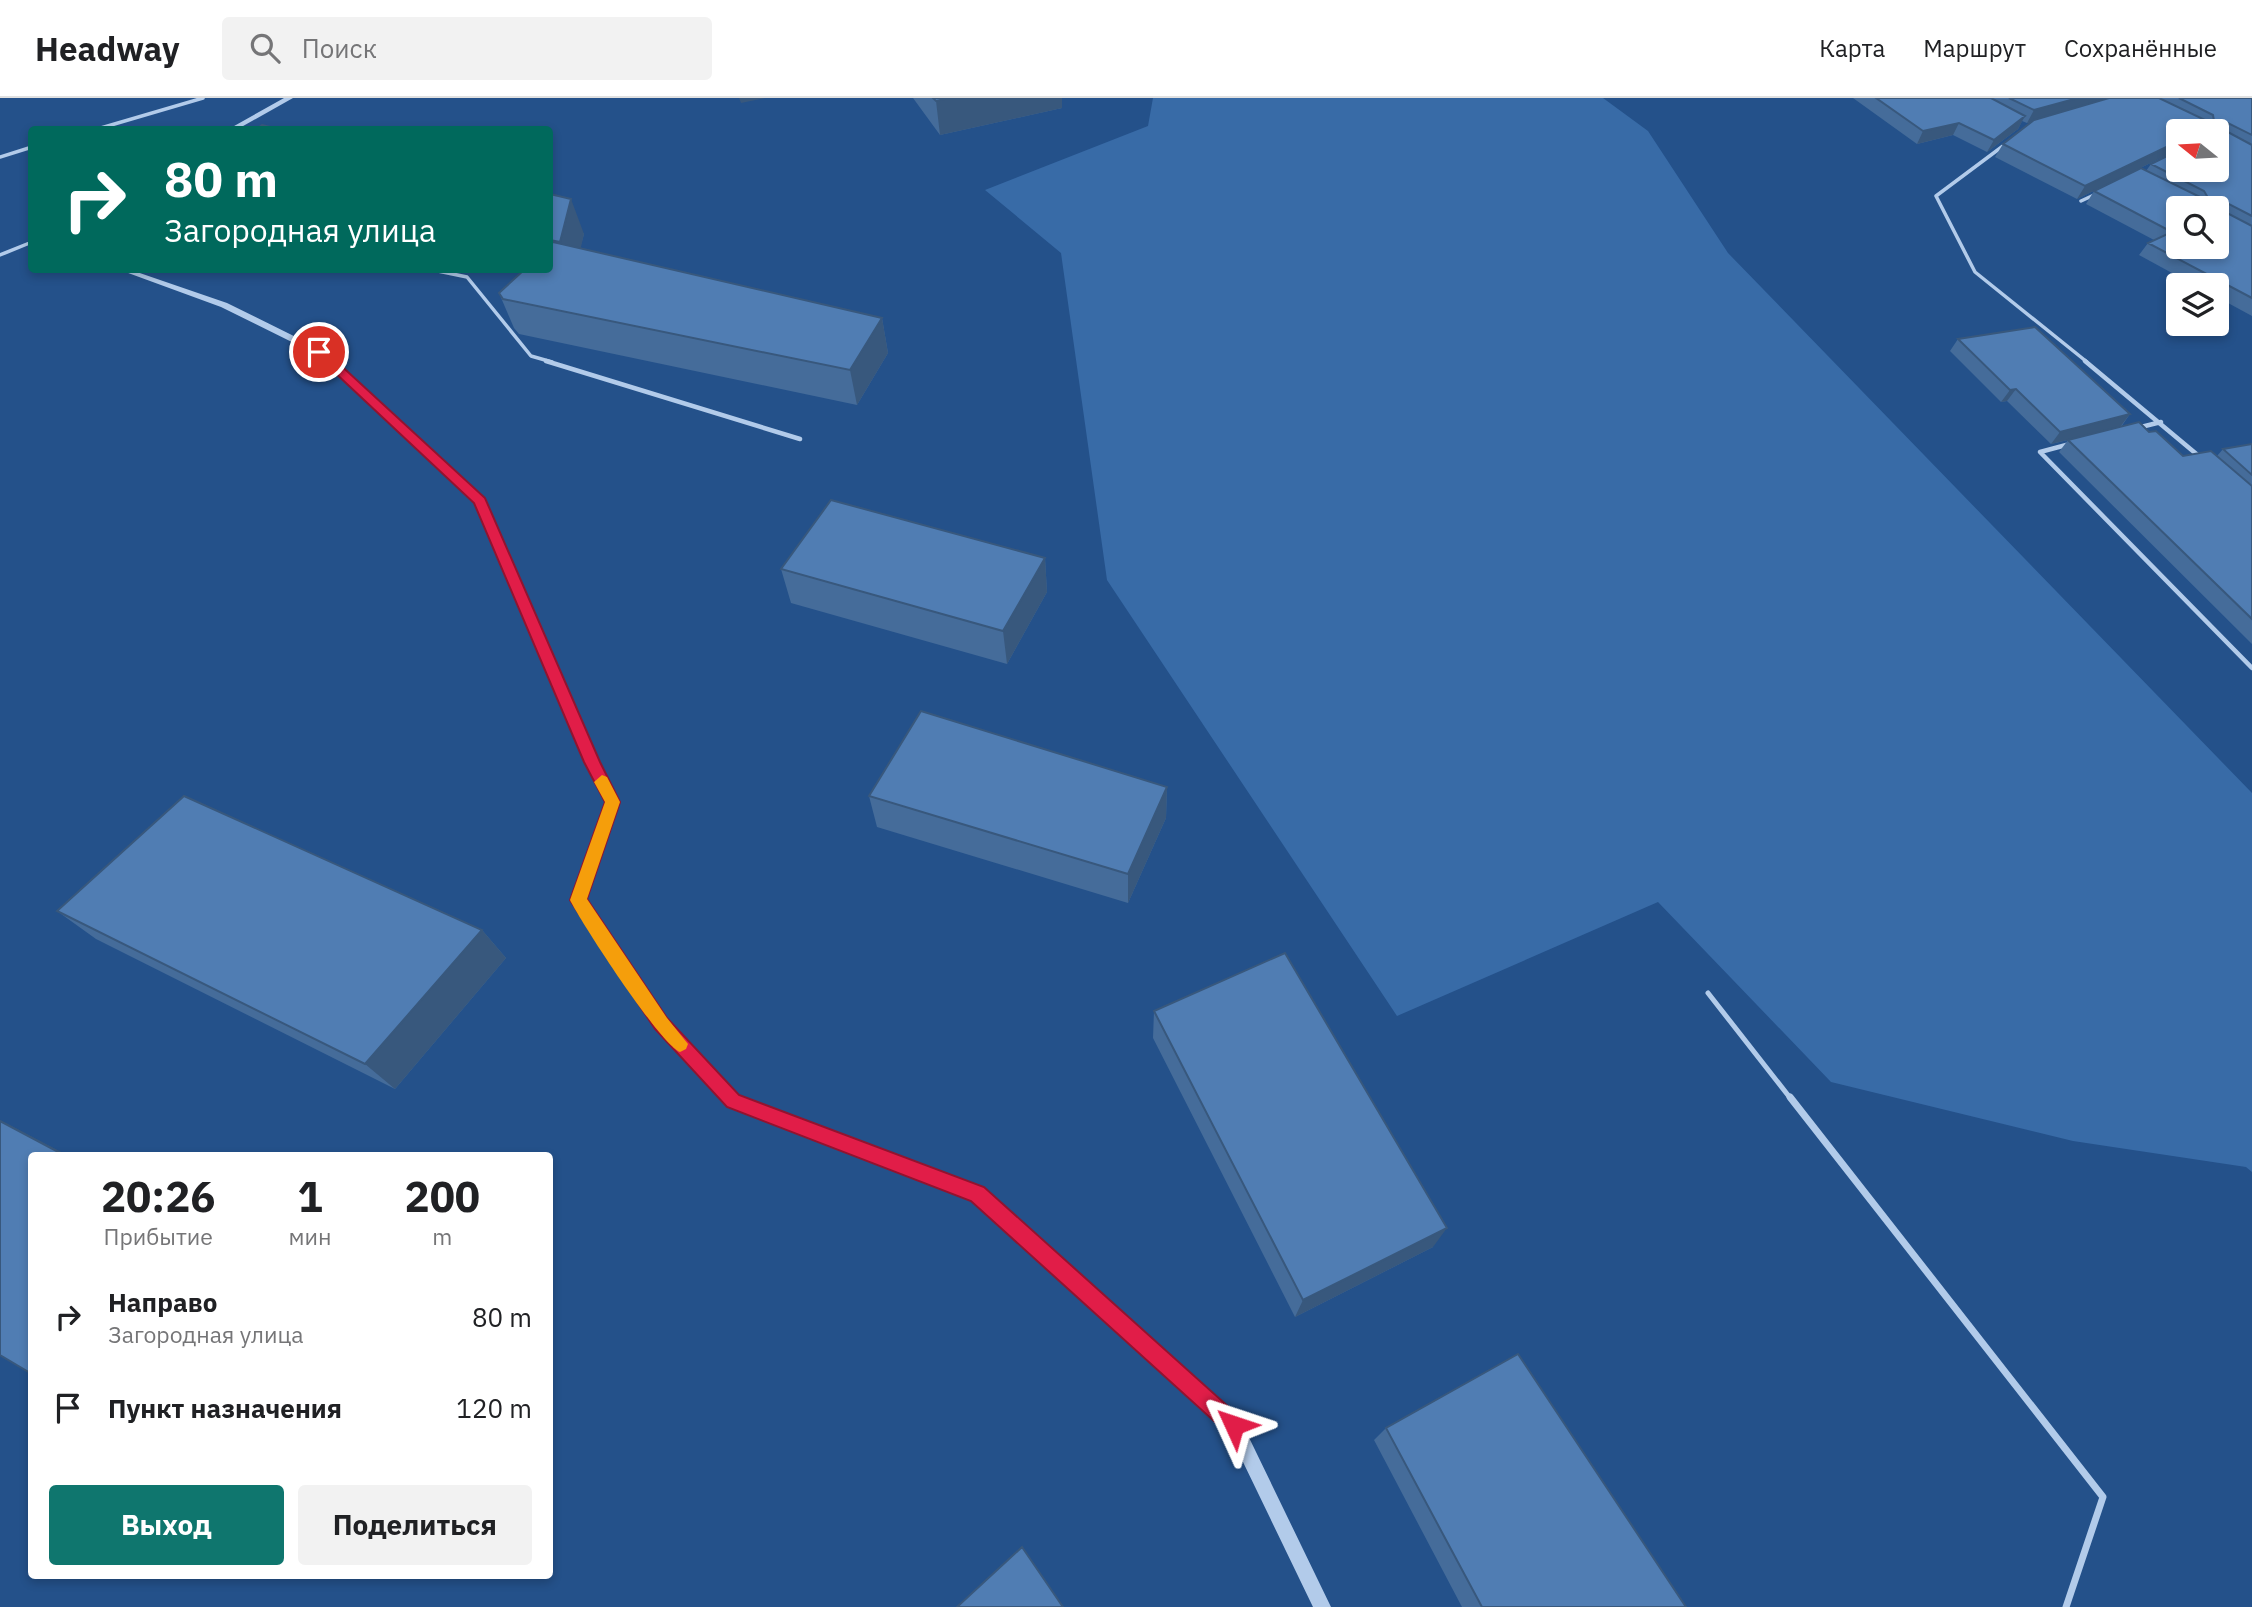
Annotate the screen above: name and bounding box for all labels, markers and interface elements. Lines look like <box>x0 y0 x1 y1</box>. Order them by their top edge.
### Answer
search box <box>222 17 712 80</box>
text: Headway <box>35 27 180 70</box>
icon: search <box>246 29 284 67</box>
text: Поиск <box>302 31 377 65</box>
text: Карта <box>1819 32 1885 64</box>
text: Маршрут <box>1923 32 2026 64</box>
text: Сохранённые <box>2064 32 2217 64</box>
north arrow <box>2166 119 2230 182</box>
map controls <box>2166 119 2229 336</box>
text: 80 m <box>164 147 278 210</box>
icon: right <box>49 154 140 245</box>
button: search <box>2166 196 2229 259</box>
text: Загородная улица <box>164 209 436 251</box>
button: layers <box>2166 273 2229 336</box>
pin <box>289 322 349 382</box>
icon: arrive <box>300 333 338 371</box>
text: 20:26 <box>101 1169 216 1224</box>
text: 1 <box>297 1169 323 1224</box>
text: 200 <box>404 1169 480 1224</box>
text: Прибытие <box>104 1221 213 1251</box>
text: мин <box>288 1221 332 1251</box>
text: m <box>432 1221 452 1251</box>
text: Направо <box>108 1285 217 1319</box>
icon: right <box>49 1298 87 1336</box>
text: 80 m <box>472 1300 532 1334</box>
text: Загородная улица <box>108 1319 304 1349</box>
position arrow <box>1197 1388 1271 1462</box>
icon: arrive <box>49 1389 87 1427</box>
text: Пункт назначения <box>108 1391 342 1425</box>
text: 120 m <box>456 1391 532 1425</box>
button: Выход <box>49 1485 284 1565</box>
button: Поделиться <box>298 1485 532 1565</box>

